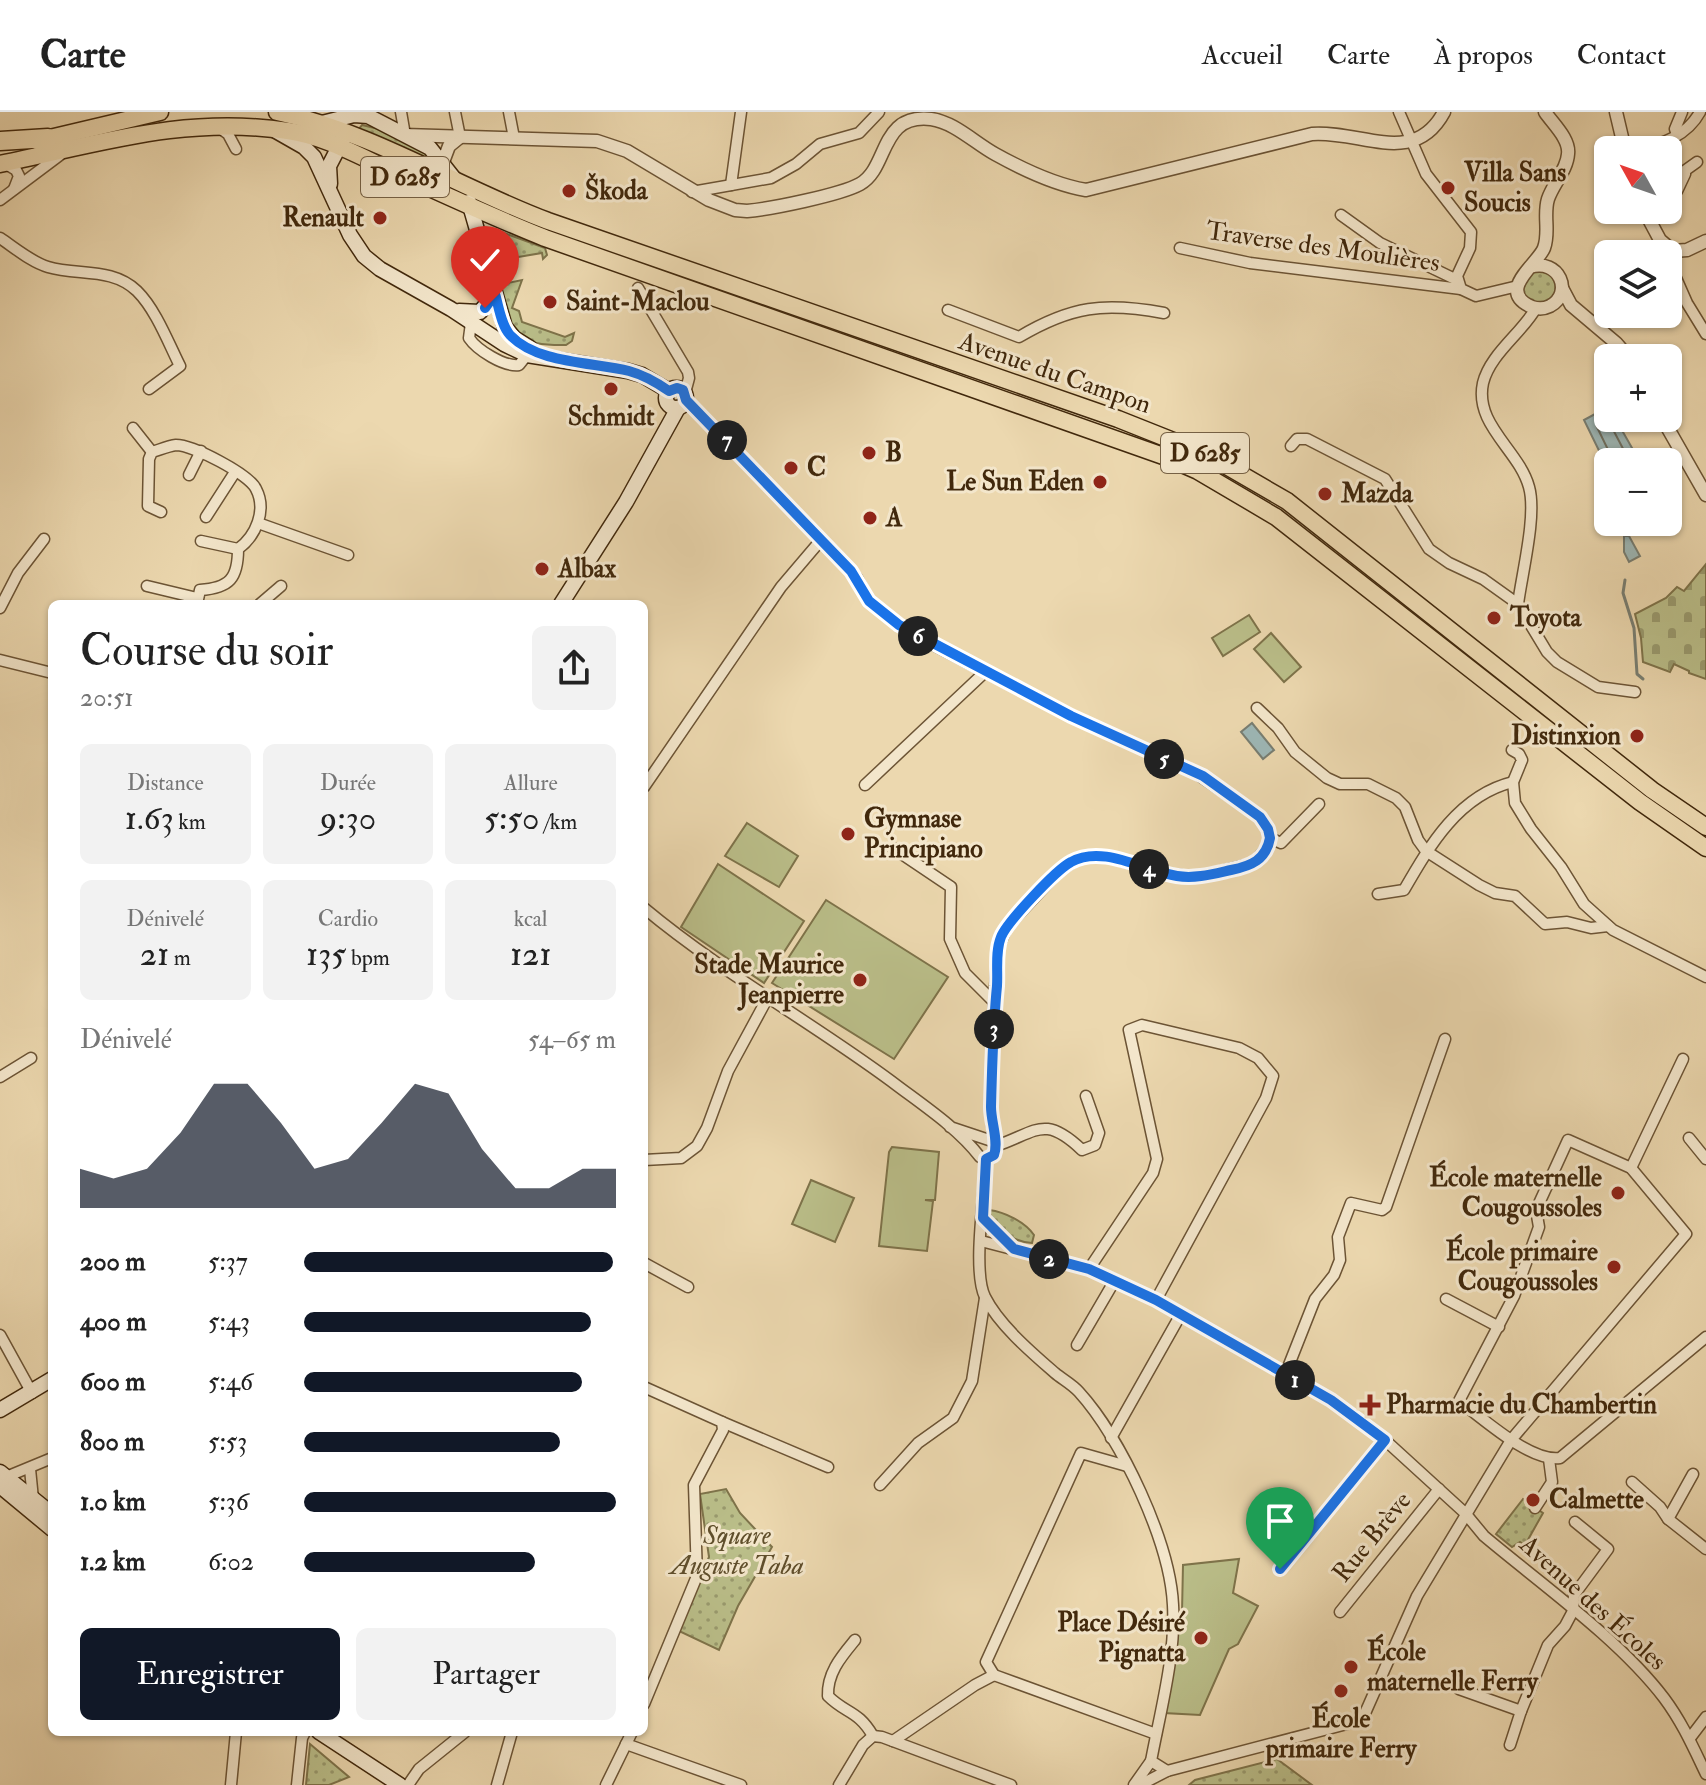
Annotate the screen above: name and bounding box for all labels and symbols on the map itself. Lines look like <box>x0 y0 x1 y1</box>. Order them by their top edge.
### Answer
north arrow <box>1594 136 1682 224</box>
road number: D 6285 <box>361 157 449 197</box>
place label: Villa Sans Soucis <box>1463 157 1566 219</box>
place label: Škoda <box>585 172 649 207</box>
marker: Villa Sans Soucis <box>1439 179 1457 197</box>
marker: Škoda <box>560 182 578 200</box>
place label: Renault <box>282 202 365 234</box>
marker: Renault <box>371 209 389 227</box>
street label: Traverse des Moulières <box>1204 215 1442 279</box>
pin <box>451 226 519 308</box>
place label: Saint-Maclou <box>566 286 710 318</box>
marker: Saint-Maclou <box>541 293 559 311</box>
street label: Avenue du Campon <box>953 325 1155 422</box>
marker: Schmidt <box>602 380 620 398</box>
place label: Schmidt <box>568 401 655 433</box>
pin: 7 <box>707 420 747 460</box>
road number: D 6285 <box>1161 433 1249 473</box>
place label: B <box>885 437 902 469</box>
marker: B <box>860 444 878 462</box>
place label: C <box>807 452 826 484</box>
marker: C <box>782 459 800 477</box>
place label: Le Sun Eden <box>946 466 1085 498</box>
marker: Le Sun Eden <box>1091 473 1109 491</box>
place label: Mazda <box>1340 478 1414 510</box>
marker: Mazda <box>1316 485 1334 503</box>
place label: A <box>885 502 903 534</box>
marker: A <box>861 509 879 527</box>
place label: Albax <box>557 553 617 585</box>
marker: Albax <box>533 560 551 578</box>
place label: Toyota <box>1509 602 1583 635</box>
marker: Toyota <box>1485 609 1503 627</box>
pin: 6 <box>898 616 938 656</box>
place label: Distinxion <box>1511 720 1622 752</box>
marker: Distinxion <box>1628 727 1646 745</box>
pin: 5 <box>1144 739 1184 779</box>
place label: Gymnase Principiano <box>864 803 983 866</box>
marker: Gymnase Principiano <box>839 825 857 843</box>
pin: 4 <box>1129 849 1169 889</box>
place label: Stade Maurice Jeanpierre <box>694 949 844 1012</box>
marker: Stade Maurice Jeanpierre <box>851 971 869 989</box>
pin: 3 <box>974 1009 1014 1049</box>
place label: École maternelle Cougoussoles <box>1429 1159 1602 1225</box>
marker: École maternelle Cougoussoles <box>1609 1184 1627 1202</box>
place label: École primaire Cougoussoles <box>1446 1233 1598 1299</box>
pin: 2 <box>1029 1239 1069 1279</box>
marker: École primaire Cougoussoles <box>1605 1258 1623 1276</box>
pin: 1 <box>1275 1360 1315 1400</box>
place label: Pharmacie du Chambertin <box>1386 1389 1658 1421</box>
marker: Pharmacie du Chambertin <box>1361 1396 1379 1414</box>
place label: Calmette <box>1549 1484 1644 1516</box>
street label: Rue Brève <box>1326 1485 1418 1589</box>
pin <box>1246 1487 1314 1569</box>
marker: Calmette <box>1524 1491 1542 1509</box>
park label: Square Auguste Taba <box>667 1520 804 1582</box>
street label: Avenue des Écoles <box>1512 1527 1674 1677</box>
place label: Place Désiré Pignatta <box>1057 1607 1186 1670</box>
marker: Place Désiré Pignatta <box>1192 1629 1210 1647</box>
place label: École maternelle Ferry <box>1367 1633 1540 1699</box>
marker: École maternelle Ferry <box>1342 1658 1360 1676</box>
marker: École primaire Ferry <box>1332 1682 1350 1700</box>
place label: École primaire Ferry <box>1265 1700 1418 1766</box>

